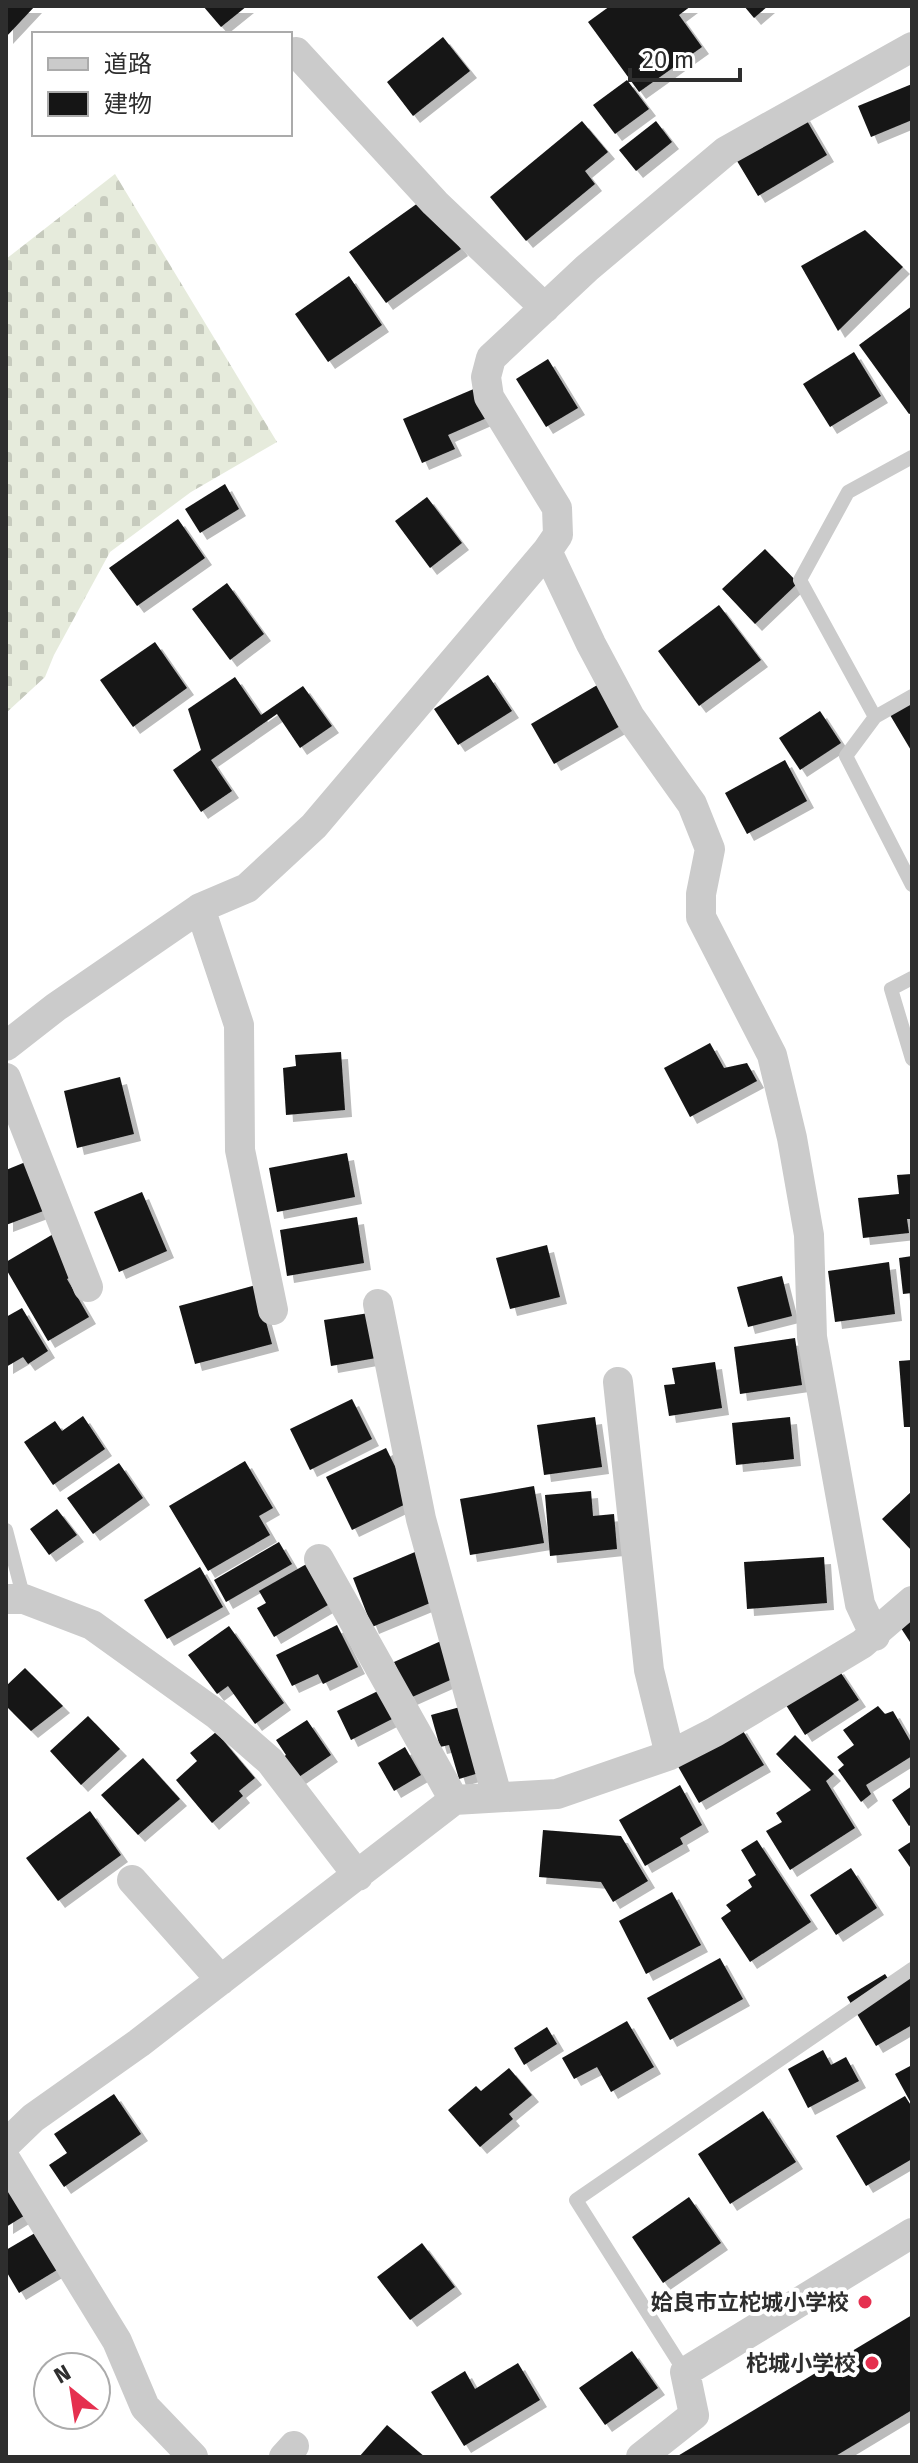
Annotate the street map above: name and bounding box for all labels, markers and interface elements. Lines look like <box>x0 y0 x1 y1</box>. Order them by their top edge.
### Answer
legend <box>32 32 292 136</box>
scale bar <box>630 32 740 82</box>
text: 20 m <box>642 46 694 74</box>
text: 道路 <box>104 50 152 78</box>
text: 建物 <box>104 90 152 118</box>
place label: 姶良市立柁城小学校 <box>651 2289 849 2316</box>
marker: 姶良市立柁城小学校 <box>856 2293 874 2311</box>
place label: 柁城小学校 <box>746 2350 856 2377</box>
north arrow <box>32 2351 112 2431</box>
marker: 柁城小学校 <box>863 2354 881 2372</box>
text: N <box>49 2359 75 2389</box>

